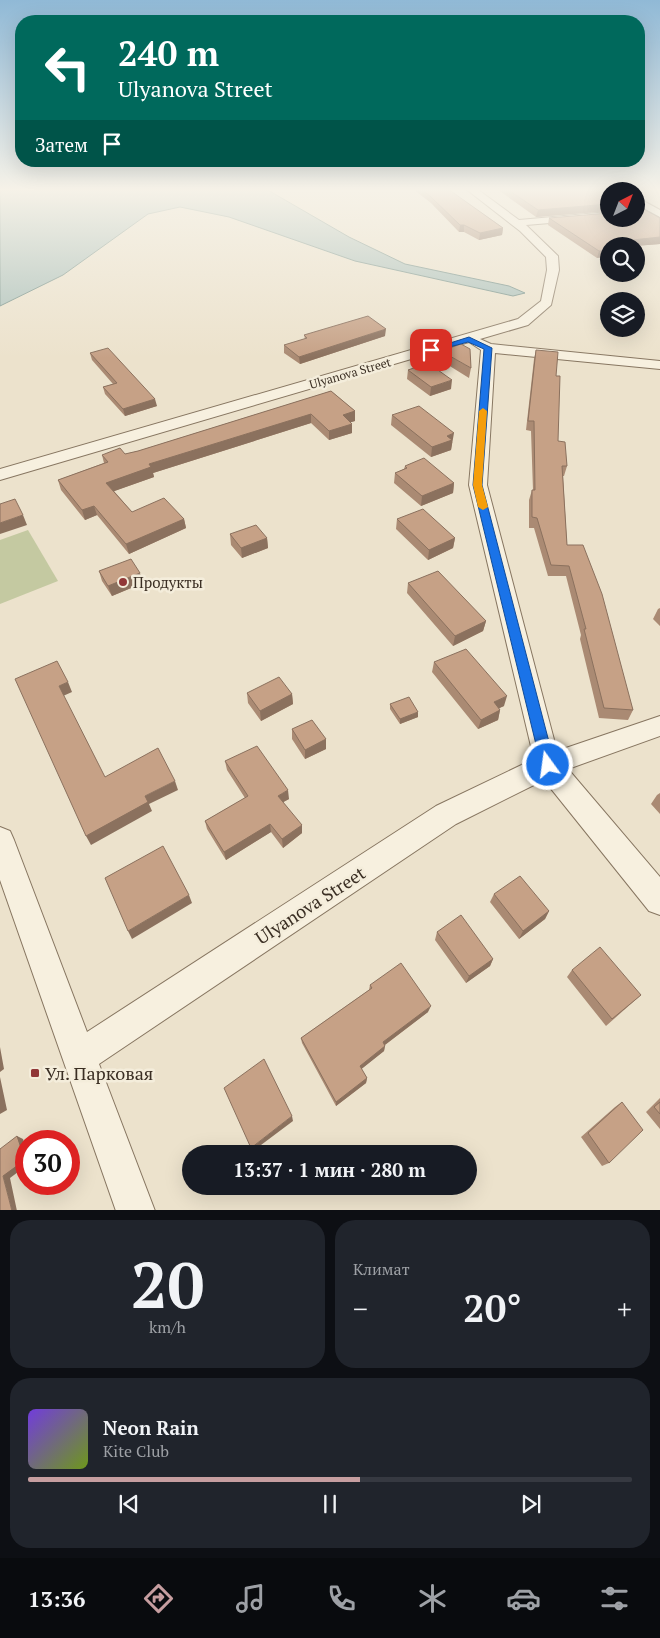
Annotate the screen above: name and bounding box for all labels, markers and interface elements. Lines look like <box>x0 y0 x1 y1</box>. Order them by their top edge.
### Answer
text: 240 m <box>118 30 219 76</box>
icon: left <box>35 35 100 100</box>
text: Ulyanova Street <box>118 74 273 103</box>
icon: arrive <box>98 130 126 158</box>
text: Затем <box>35 132 88 157</box>
north arrow <box>600 182 645 228</box>
map controls <box>600 182 645 337</box>
button: search <box>600 237 645 282</box>
button: layers <box>600 292 645 337</box>
pin <box>410 329 452 371</box>
icon: arrive <box>417 336 445 364</box>
street label: Ulyanova Street <box>307 354 393 392</box>
place label: Продукты <box>133 572 203 592</box>
marker: Продукты <box>117 576 129 588</box>
position arrow <box>521 738 573 790</box>
street label: Ulyanova Street <box>250 860 370 950</box>
place label: Ул. Парковая <box>45 1061 153 1085</box>
marker: Ул. Парковая <box>29 1067 41 1079</box>
speed limit sign: 30 <box>15 1130 80 1195</box>
text: 13:37 · 1 мин · 280 m <box>233 1157 426 1182</box>
text: 20 <box>131 1240 204 1327</box>
text: Климат <box>353 1258 410 1280</box>
text: 20° <box>463 1283 522 1333</box>
text: − <box>353 1290 368 1327</box>
text: + <box>617 1290 632 1327</box>
text: km/h <box>149 1316 186 1338</box>
text: Neon Rain <box>103 1415 199 1440</box>
text: Kite Club <box>103 1440 169 1462</box>
icon: previous <box>115 1490 143 1518</box>
icon: pause <box>316 1490 344 1518</box>
icon: next <box>517 1490 545 1518</box>
icon: directions <box>141 1581 176 1616</box>
icon: music <box>233 1581 268 1616</box>
icon: phone <box>324 1581 359 1616</box>
icon: climate <box>415 1581 450 1616</box>
icon: car <box>506 1581 541 1616</box>
icon: filters <box>597 1581 632 1616</box>
text: 13:36 <box>28 1584 85 1613</box>

